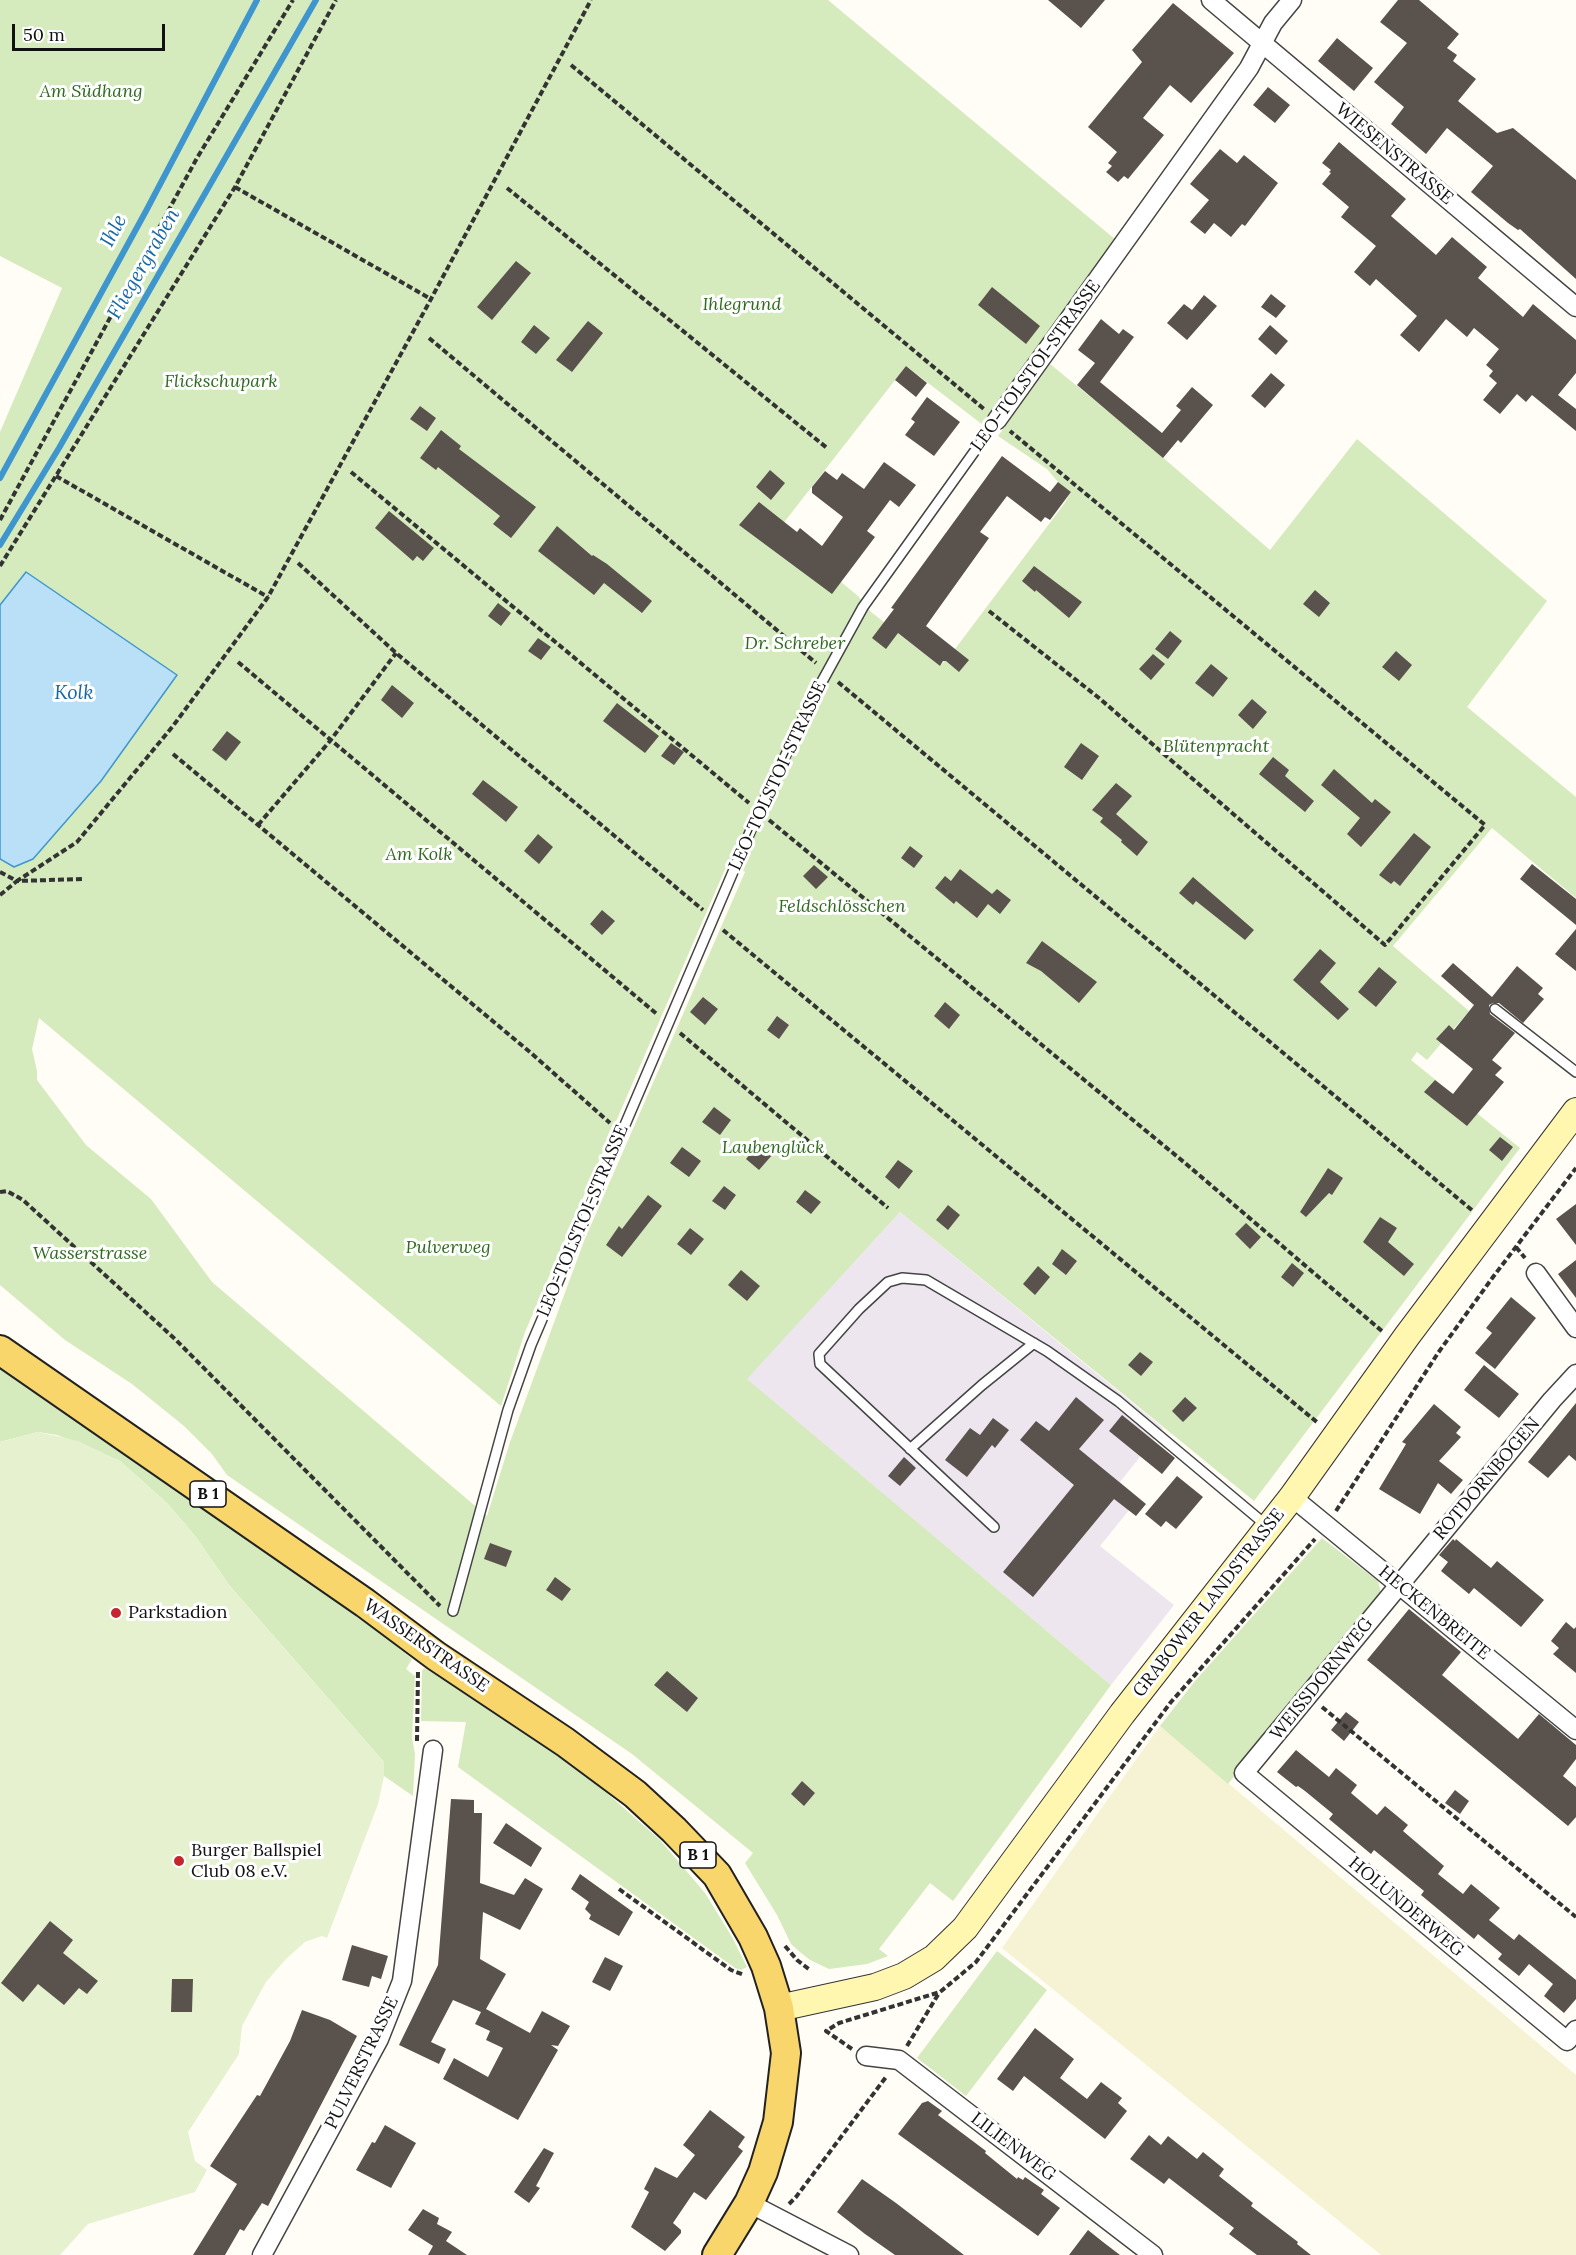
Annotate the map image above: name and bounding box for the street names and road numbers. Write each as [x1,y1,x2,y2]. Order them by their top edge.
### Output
street label: WIESENSTRASSE [1331,98,1457,210]
street label: LEO-TOLSTOI-STRASSE [967,276,1105,456]
street label: LEO-TOLSTOI-STRASSE [725,678,831,874]
street label: LEO-TOLSTOI-STRASSE [533,1122,633,1320]
street label: ROTDORNBOGEN [1429,1413,1545,1545]
road number: B 1 [190,1481,226,1507]
street label: GRABOWER LANDSTRASSE [1129,1504,1289,1702]
street label: HECKENBREITE [1374,1561,1494,1665]
street label: WASSERSTRASSE [359,1595,493,1697]
street label: WEISSDORNWEG [1266,1614,1378,1744]
road number: B 1 [680,1842,716,1868]
street label: HOLUNDERWEG [1344,1853,1468,1961]
street label: PULVERSTRASSE [321,1993,403,2133]
street label: LILIENWEG [966,2108,1060,2186]

